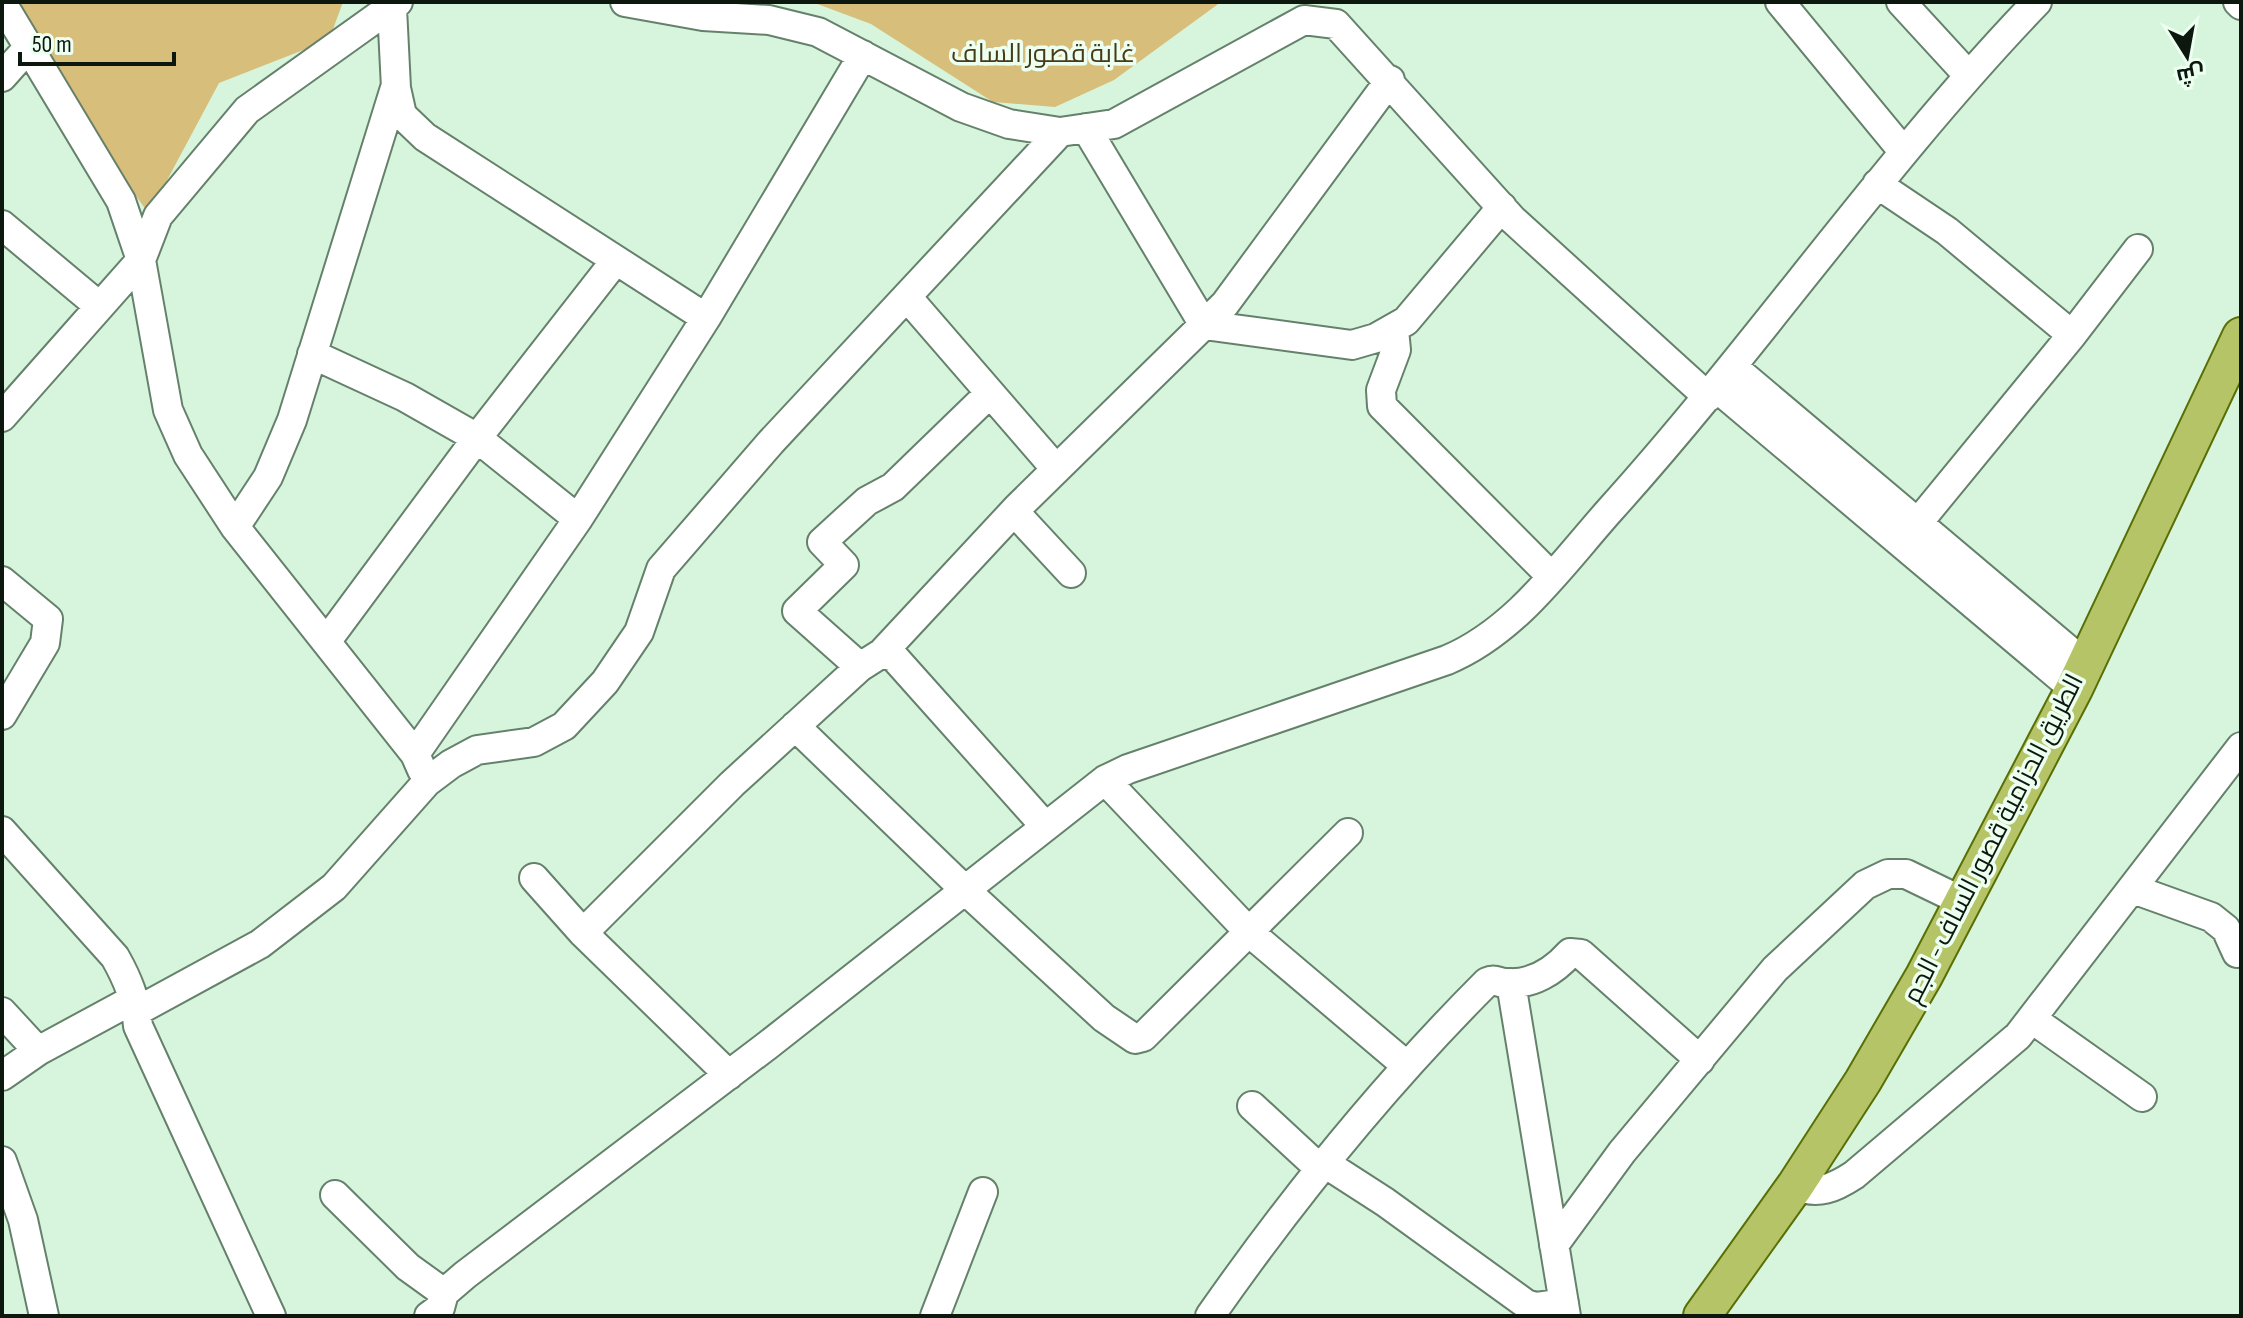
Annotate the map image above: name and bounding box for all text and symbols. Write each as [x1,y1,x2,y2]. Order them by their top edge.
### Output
scale bar [20,16,174,66]
north arrow [2147,16,2227,96]
text: 50 m [32,30,72,59]
park label: غابة قصور الساف [951,39,1135,70]
text: ش [2174,58,2207,90]
street label: الطريق الحزامية قصور الساف - الجم [1897,669,2092,1009]

